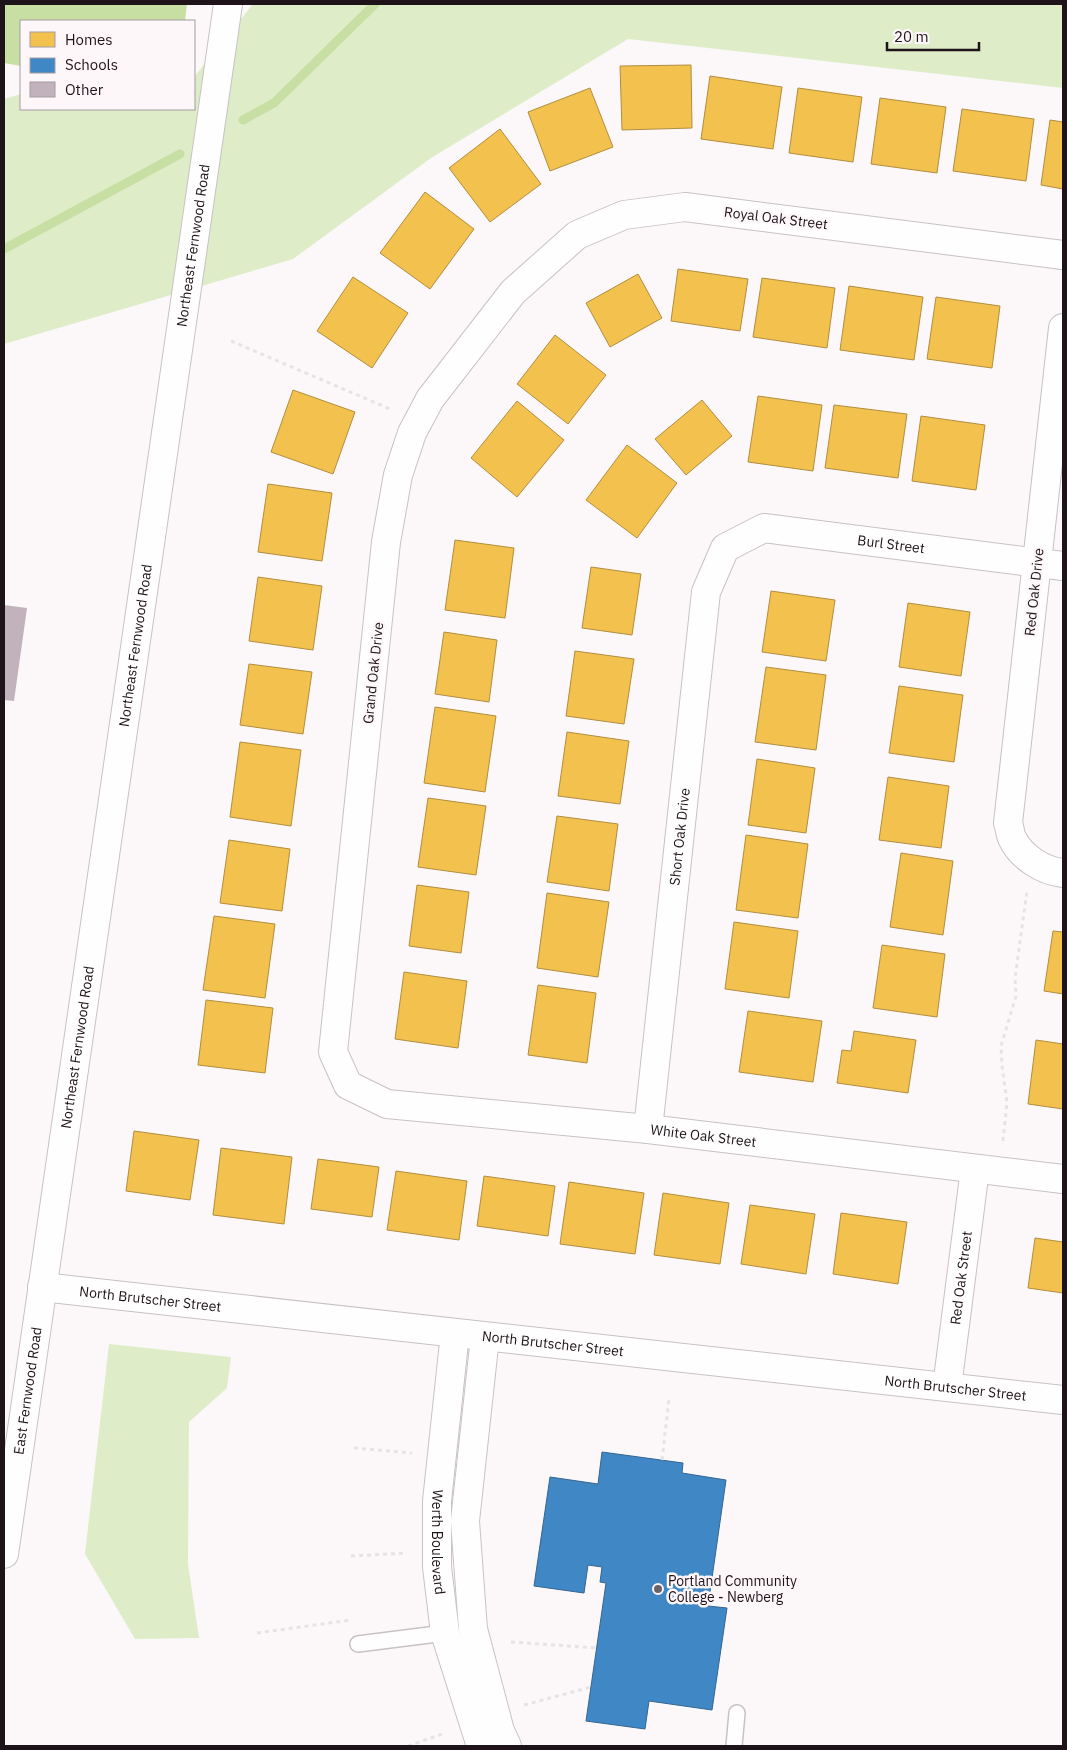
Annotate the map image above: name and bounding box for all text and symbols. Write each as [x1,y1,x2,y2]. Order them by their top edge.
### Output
legend [20,20,195,110]
scale bar [887,20,980,52]
text: 20 m [894,27,929,46]
text: Homes [65,30,113,49]
text: Schools [65,55,118,74]
text: Other [65,80,104,99]
street label: Northeast Fernwood Road [172,163,214,328]
street label: Royal Oak Street [723,203,829,233]
street label: Burl Street [856,531,926,557]
street label: Red Oak Drive [1020,547,1048,637]
street label: Northeast Fernwood Road [115,563,156,728]
street label: Grand Oak Drive [359,621,387,725]
street label: Short Oak Drive [665,787,694,886]
street label: Northeast Fernwood Road [57,965,98,1130]
street label: White Oak Street [650,1120,757,1151]
street label: Red Oak Street [946,1230,976,1326]
street label: North Brutscher Street [78,1282,222,1316]
street label: East Fernwood Road [9,1326,46,1456]
street label: North Brutscher Street [481,1327,625,1360]
street label: North Brutscher Street [884,1371,1027,1405]
street label: Werth Boulevard [428,1489,449,1595]
place label: Portland Community College - Newberg [668,1572,797,1606]
marker: Portland Community College - Newberg [652,1583,664,1595]

